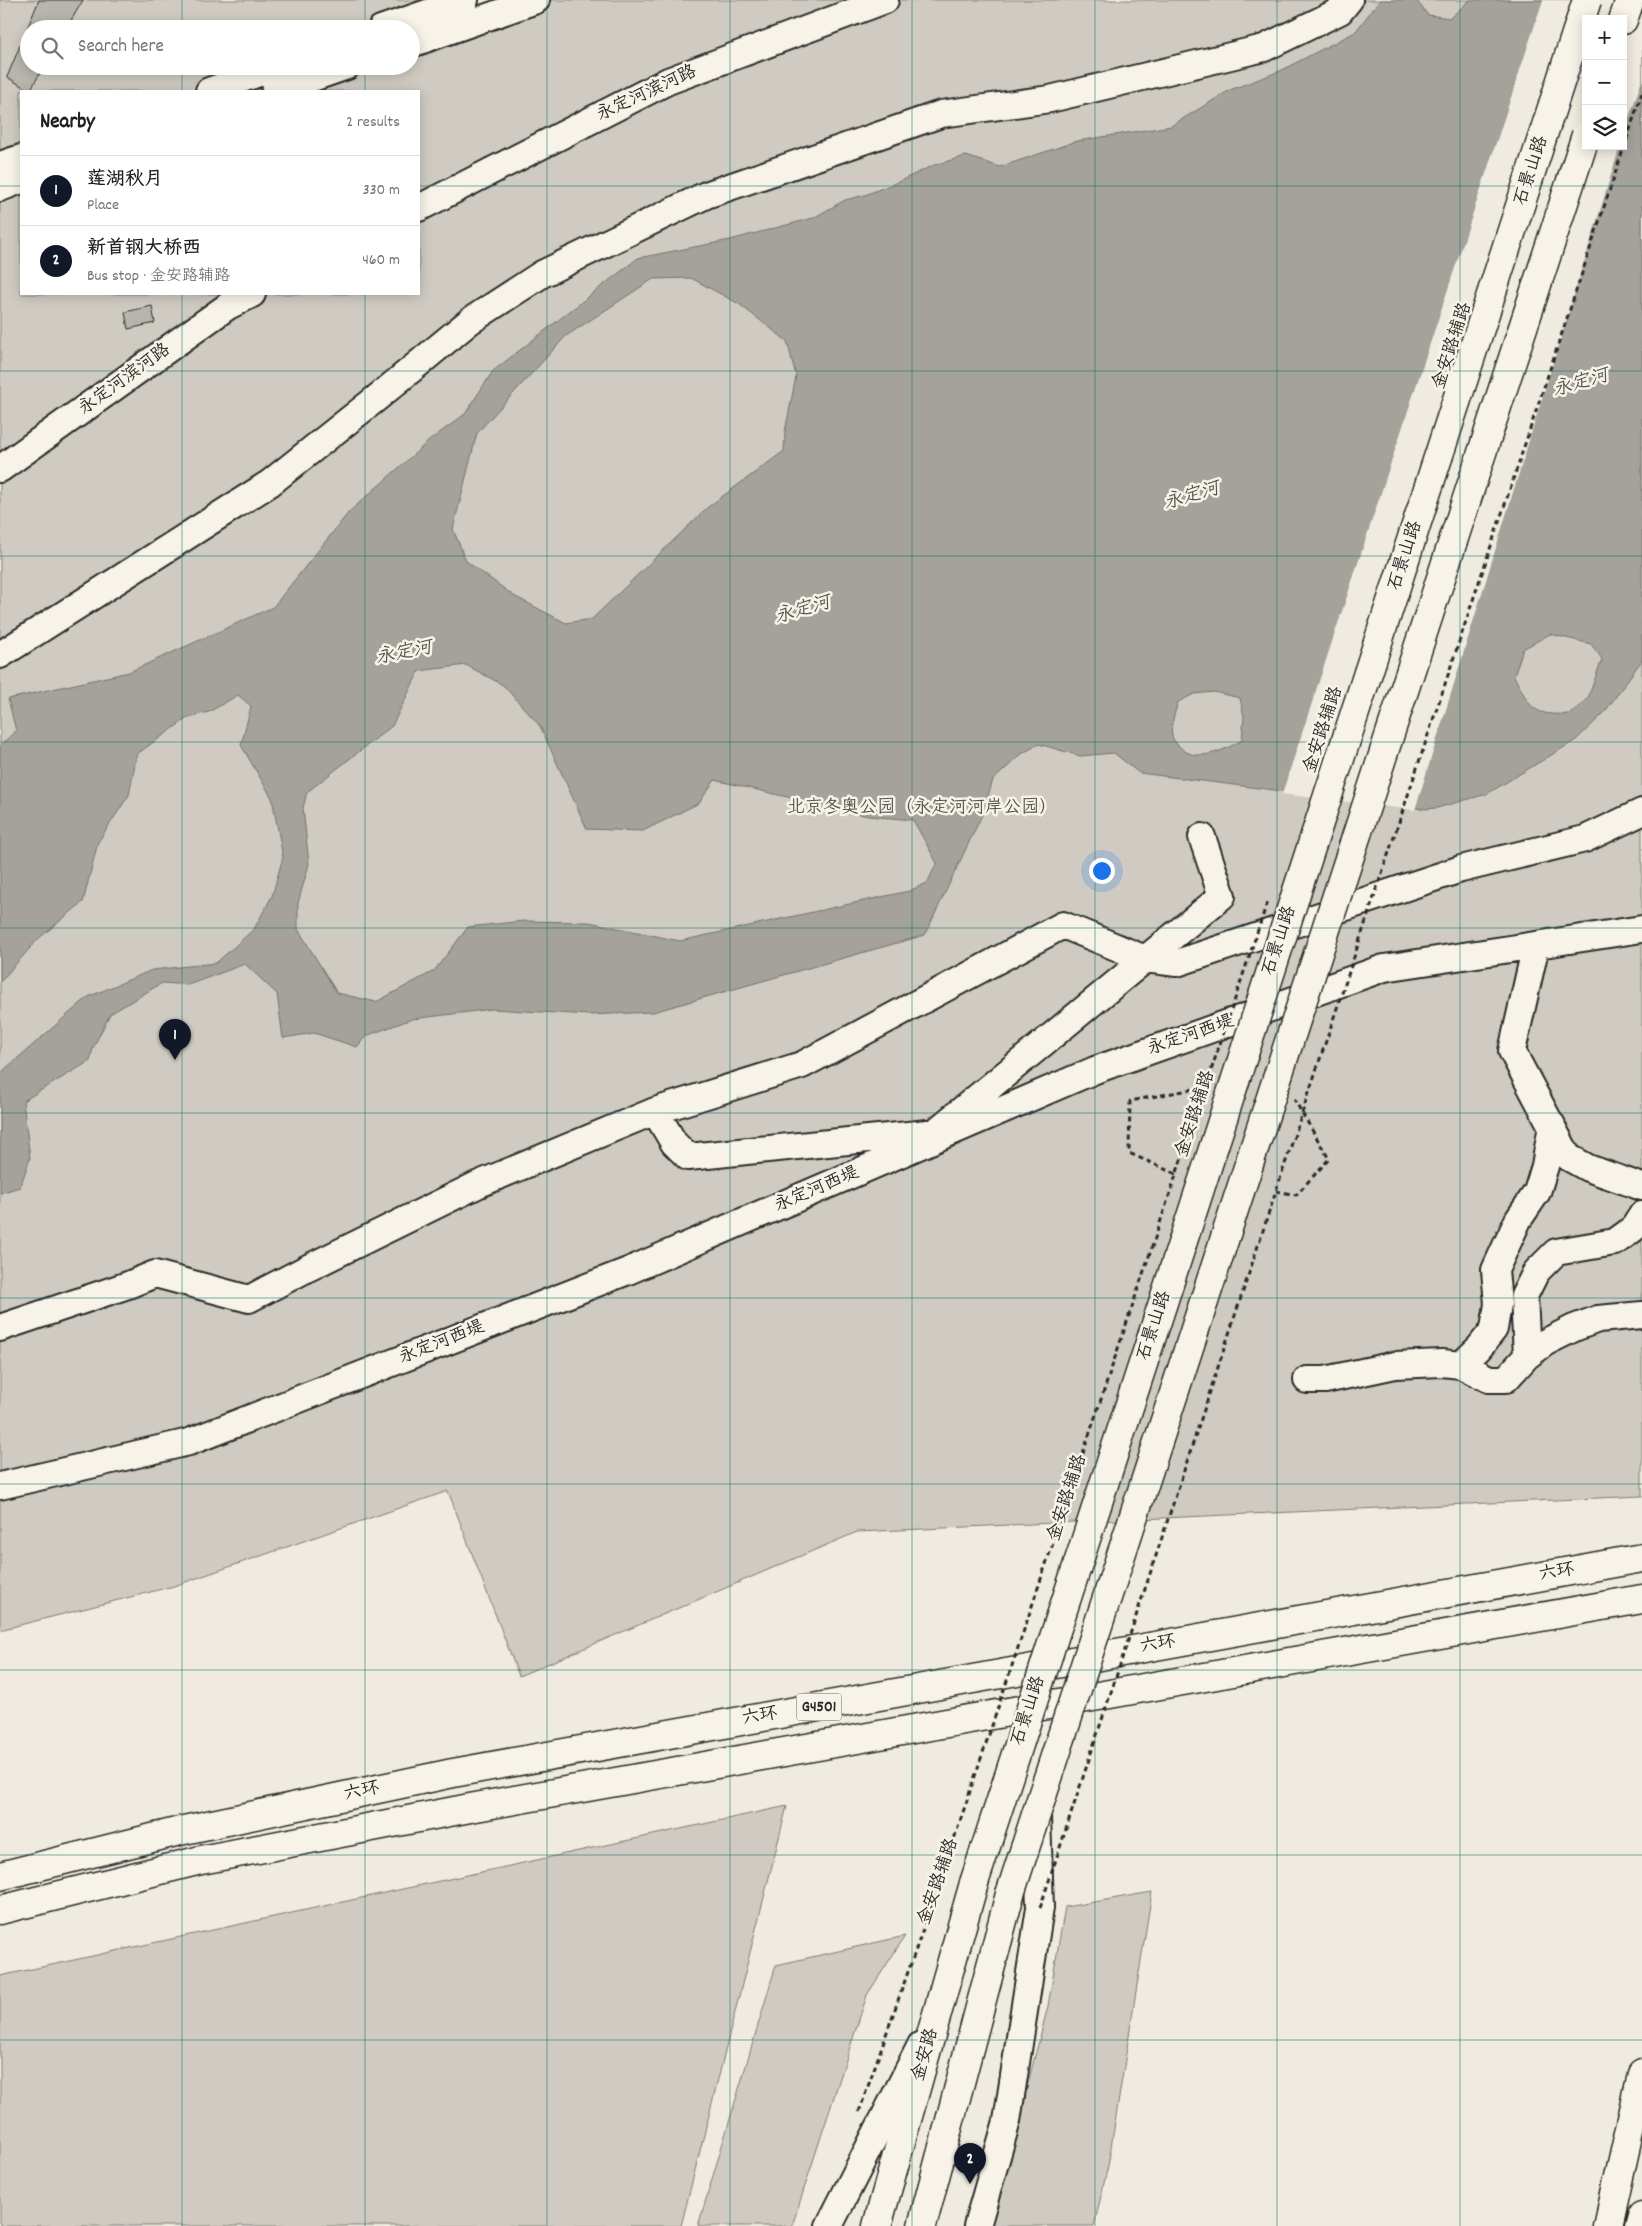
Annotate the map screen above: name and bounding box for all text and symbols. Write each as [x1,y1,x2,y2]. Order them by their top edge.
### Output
map controls [1582,15,1627,150]
button: + [1582,15,1627,60]
search box [20,20,420,75]
icon: search [38,34,66,62]
text: Search here [78,34,164,61]
street label: 永定河滨河路 [593,60,701,128]
button: − [1582,60,1627,105]
button: layers [1582,105,1627,150]
text: Nearby [40,108,95,138]
text: 2 results [346,111,400,134]
street label: 石景山路 [1509,133,1555,209]
text: 莲湖秋月 [87,167,163,194]
text: 1 [54,179,58,202]
text: 330 m [362,179,400,202]
text: Place [87,194,119,217]
text: 新首钢大桥西 [87,236,201,263]
text: 2 [53,249,60,272]
text: 460 m [362,249,400,272]
text: Bus stop · 金安路辅路 [87,265,230,288]
street label: 金安路辅路 [1427,299,1479,393]
street label: 永定河滨河路 [74,338,176,422]
water label: 永定河 [1550,362,1615,405]
water label: 永定河 [1161,475,1226,518]
street label: 石景山路 [1383,518,1429,594]
water label: 永定河 [772,589,837,632]
water label: 永定河 [373,635,437,673]
street label: 金安路辅路 [1298,683,1350,777]
park label: 北京冬奥公园（永定河河岸公园） [787,796,1057,821]
your location [1089,858,1115,884]
street label: 石景山路 [1257,903,1303,979]
street label: 永定河西堤 [1144,1010,1238,1062]
pin: 1 [159,1019,191,1060]
street label: 金安路辅路 [1170,1067,1222,1161]
street label: 永定河西堤 [771,1161,863,1219]
street label: 石景山路 [1132,1288,1178,1364]
street label: 永定河西堤 [396,1315,488,1371]
street label: 金安路辅路 [1042,1451,1094,1545]
street label: 六环 [1537,1558,1577,1588]
street label: 六环 [1138,1630,1178,1660]
street label: 石景山路 [1006,1673,1052,1749]
road number: G4501 [796,1694,842,1720]
street label: 六环 [740,1702,780,1732]
street label: 六环 [342,1776,382,1808]
street label: 金安路辅路 [913,1835,965,1929]
street label: 金安路 [907,2026,945,2084]
pin: 2 [954,2143,986,2184]

